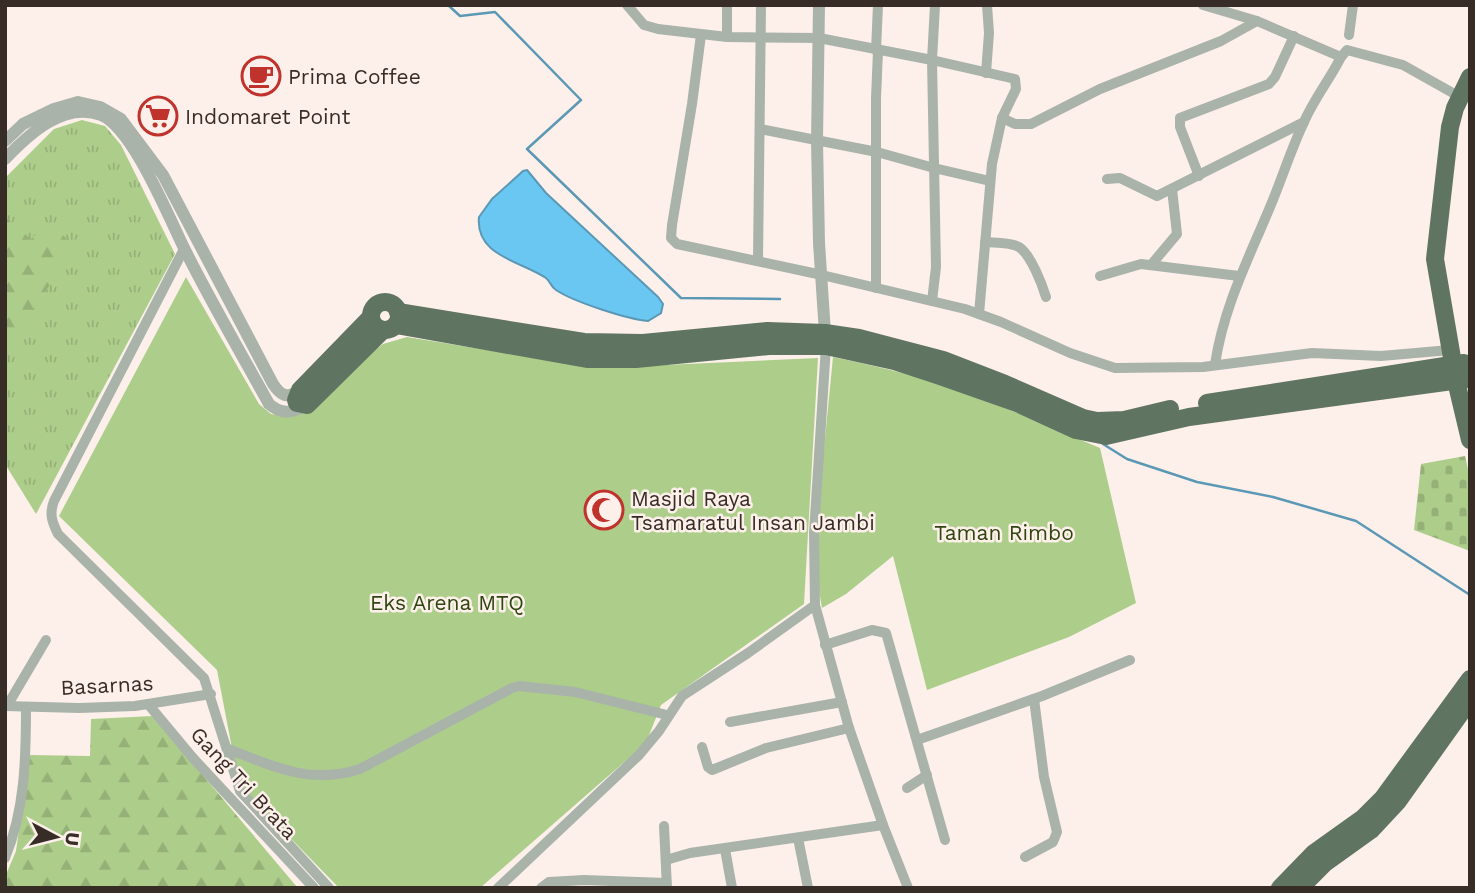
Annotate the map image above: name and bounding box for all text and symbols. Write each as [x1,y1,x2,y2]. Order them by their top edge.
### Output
cafe icon: Prima Coffee [240,55,282,97]
place label: Prima Coffee [288,64,421,89]
supermarket icon: Indomaret Point [137,95,179,137]
place label: Indomaret Point [185,104,350,129]
place label: Masjid Raya Tsamaratul Insan Jambi [631,486,875,535]
mosque icon: Masjid Raya Tsamaratul Insan Jambi [583,489,625,531]
park label: Taman Rimbo [934,520,1074,545]
park label: Eks Arena MTQ [370,590,524,615]
street label: Basarnas [60,670,154,700]
street label: Gang Tri Brata [186,722,303,844]
north arrow [21,802,91,872]
text: U [60,831,85,847]

